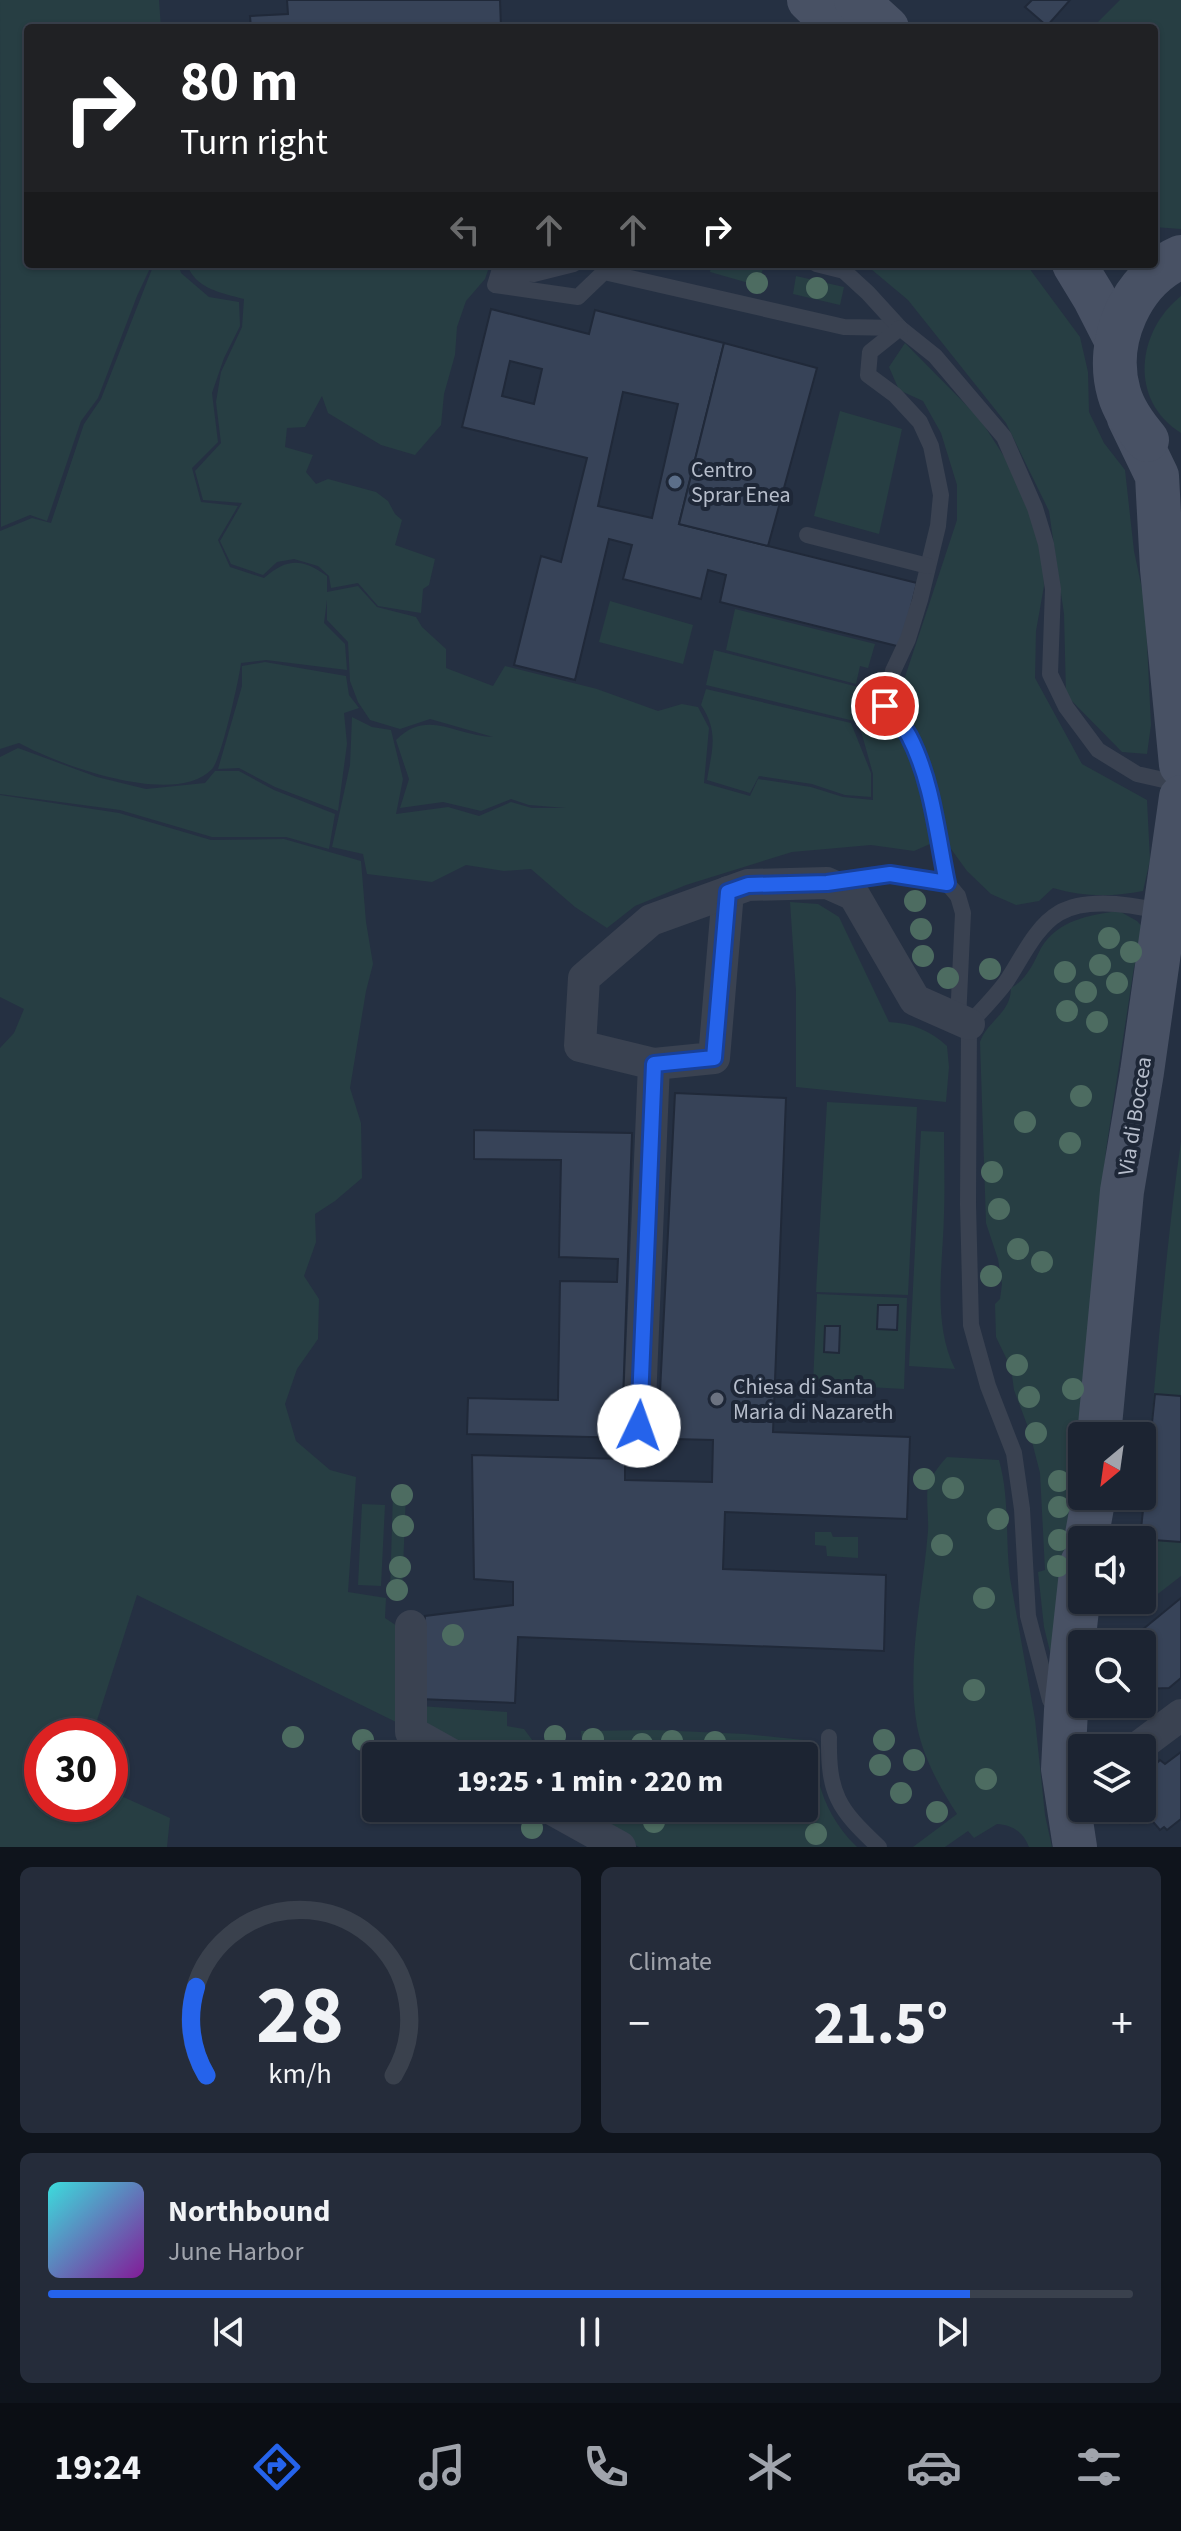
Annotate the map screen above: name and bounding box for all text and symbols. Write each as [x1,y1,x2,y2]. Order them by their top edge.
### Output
text: 80 m [180,43,298,122]
icon: right [48,56,152,160]
text: Turn right [180,117,328,168]
icon: left [443,208,487,252]
icon: ahead [527,208,571,252]
icon: ahead [611,208,655,252]
icon: right [695,208,739,252]
place label: Centro Sprar Enea [691,454,791,511]
marker: Centro Sprar Enea [666,473,684,491]
pin [851,672,919,740]
icon: arrive [863,684,907,728]
street label: Via di Boccea [1110,1054,1160,1178]
place label: Chiesa di Santa Maria di Nazareth [733,1371,893,1428]
position arrow [597,1384,681,1468]
marker: Chiesa di Santa Maria di Nazareth [708,1390,726,1408]
north arrow [1068,1422,1156,1510]
map controls [1068,1422,1156,1822]
button: sound [1068,1526,1156,1614]
button: search [1068,1630,1156,1718]
speed limit sign: 30 [24,1718,128,1822]
button: layers [1068,1734,1156,1822]
text: 19:25 · 1 min · 220 m [457,1760,723,1803]
text: Climate [629,1943,712,1980]
text: 28 [256,1957,344,2075]
text: 21.5° [813,1982,948,2067]
text: − [629,1993,650,2056]
text: + [1111,1993,1133,2056]
text: km/h [269,2054,332,2094]
text: Northbound [168,2190,330,2233]
text: June Harbor [168,2233,304,2270]
icon: previous [207,2310,251,2354]
icon: pause [568,2310,612,2354]
icon: next [930,2310,974,2354]
icon: directions [249,2439,305,2495]
icon: music [414,2439,470,2495]
icon: phone [578,2439,634,2495]
icon: climate [742,2439,798,2495]
icon: car [906,2439,962,2495]
icon: filters [1071,2439,1127,2495]
text: 19:24 [54,2442,141,2493]

